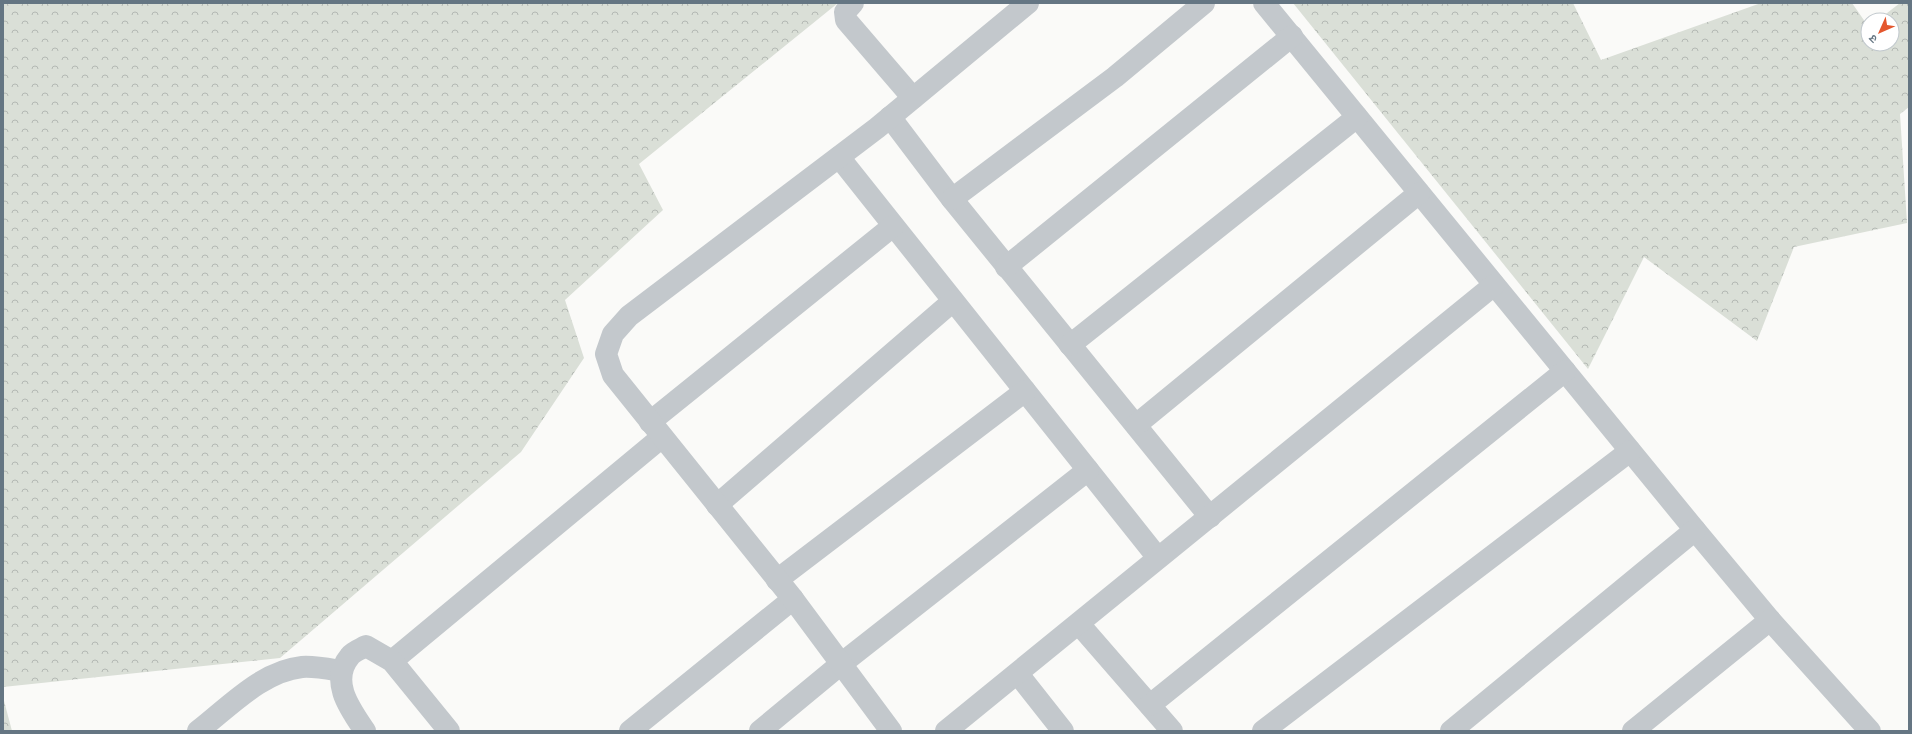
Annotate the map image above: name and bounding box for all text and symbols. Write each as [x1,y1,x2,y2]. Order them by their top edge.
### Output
north arrow [1860,12,1900,52]
text: उ [1867,32,1879,45]

